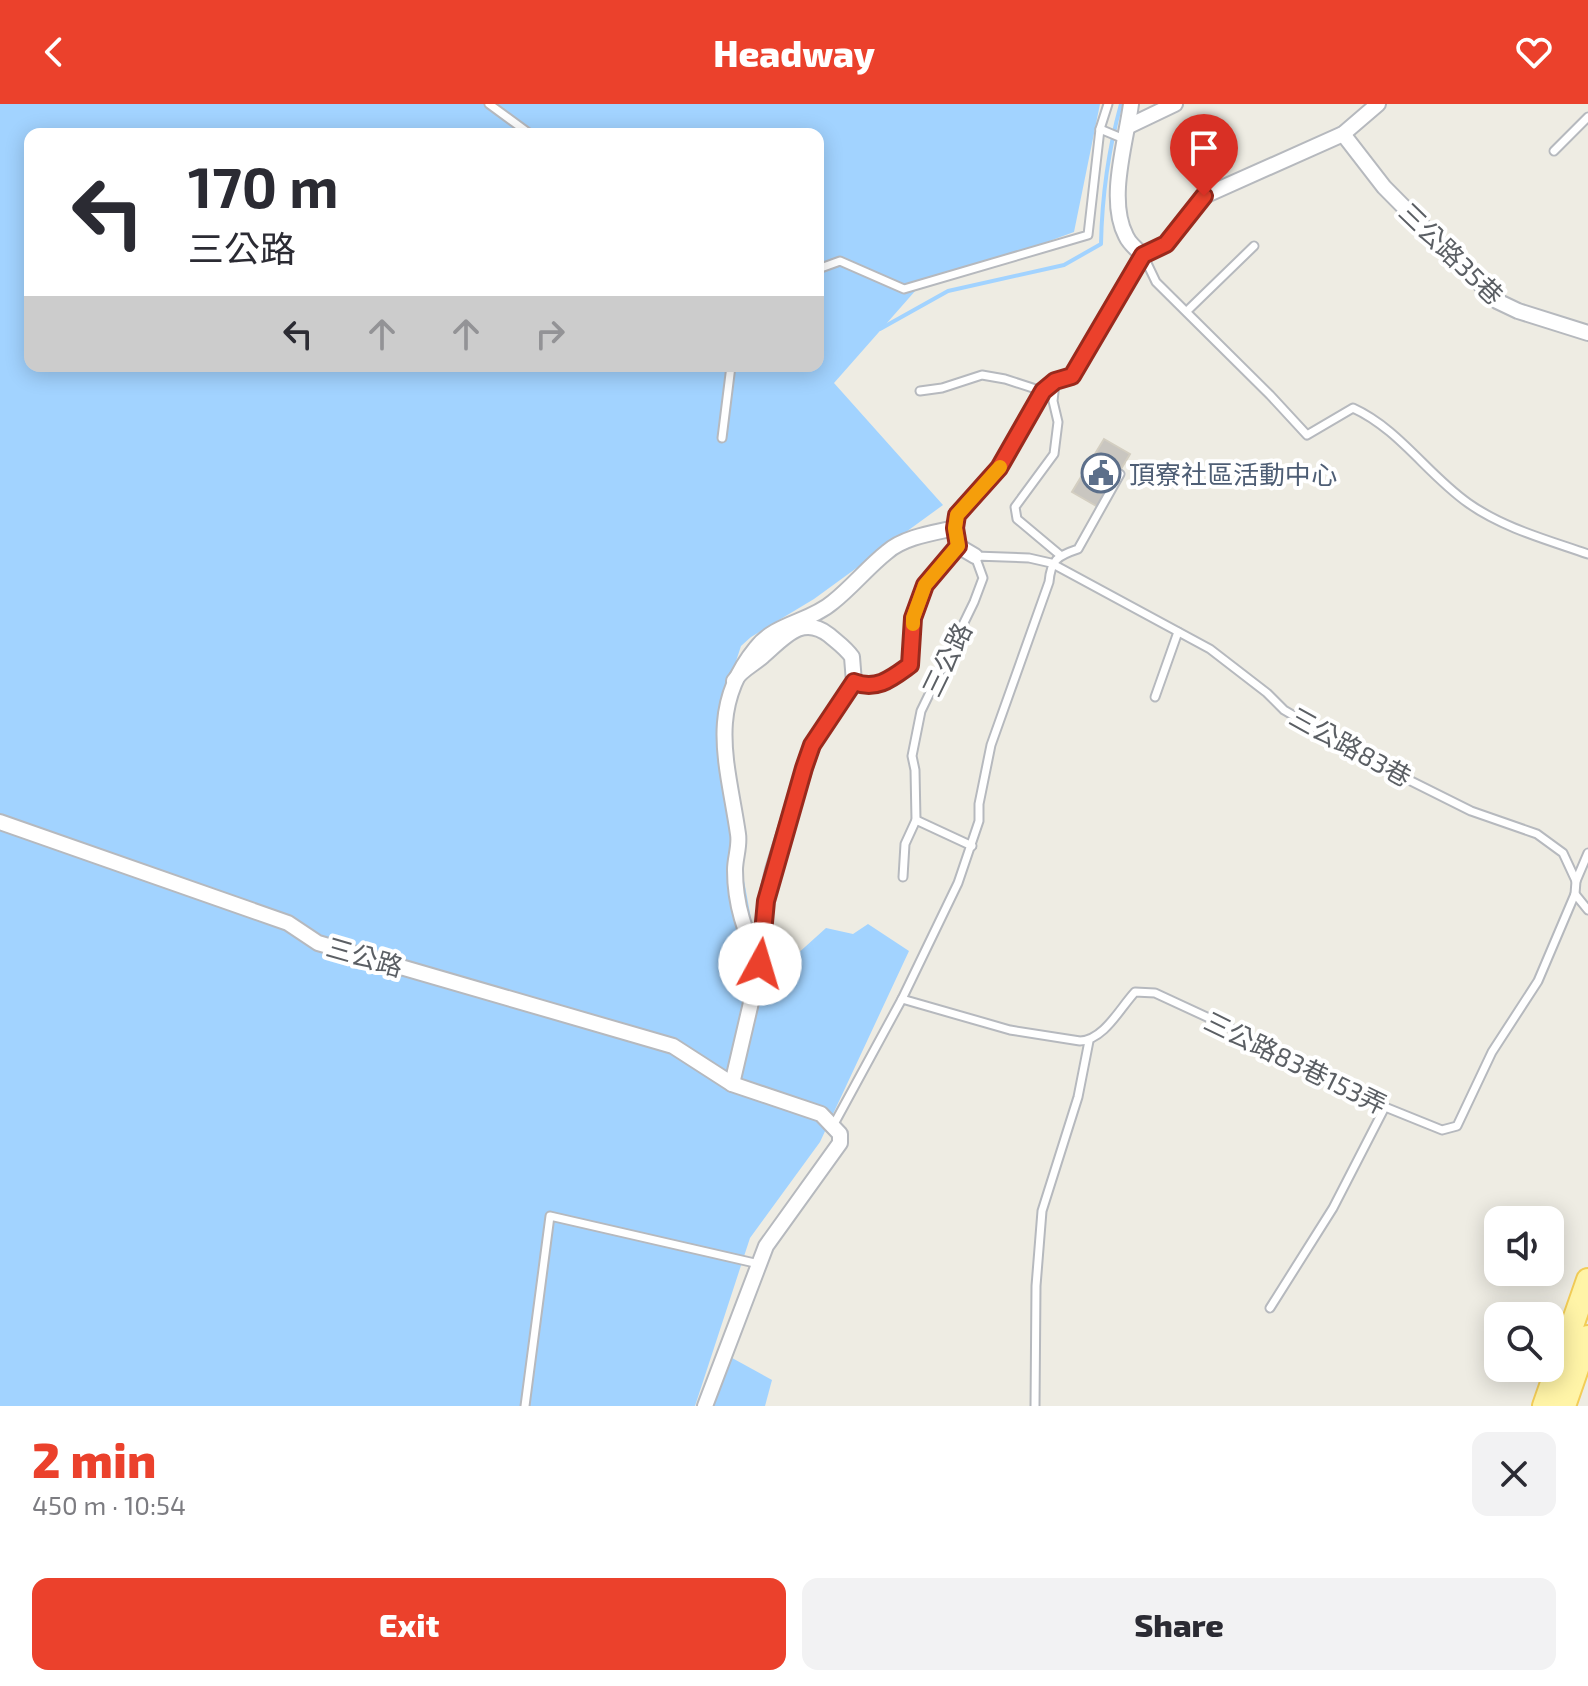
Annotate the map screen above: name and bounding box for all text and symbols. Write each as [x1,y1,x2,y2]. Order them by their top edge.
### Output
icon: back [32,30,76,74]
icon: heart [1512,30,1556,74]
text: Headway [713,31,875,74]
pin [1170,114,1238,196]
icon: arrive [1182,126,1226,170]
text: 170 m [188,152,339,219]
icon: left [56,160,160,264]
street label: 三公路35巷 [1394,196,1510,310]
text: 三公路 [188,226,296,269]
icon: left [276,312,320,356]
icon: ahead [360,312,404,356]
icon: ahead [444,312,488,356]
icon: right [528,312,572,356]
public building icon: 頂寮社區活動中心 [1080,452,1122,494]
place label: 頂寮社區活動中心 [1129,458,1337,489]
street label: 三公路 [915,617,977,701]
street label: 三公路83巷 [1285,700,1417,792]
position arrow [718,922,802,1006]
street label: 三公路 [323,930,407,982]
street label: 三公路83巷153弄 [1200,1004,1392,1120]
map controls [1484,1206,1564,1382]
button: sound [1484,1206,1564,1286]
button: search [1484,1302,1564,1382]
text: 2 min [32,1430,156,1488]
button: close [1472,1432,1556,1516]
text: 450 m · 10:54 [32,1489,186,1520]
button: Exit [32,1578,786,1670]
button: Share [802,1578,1556,1670]

